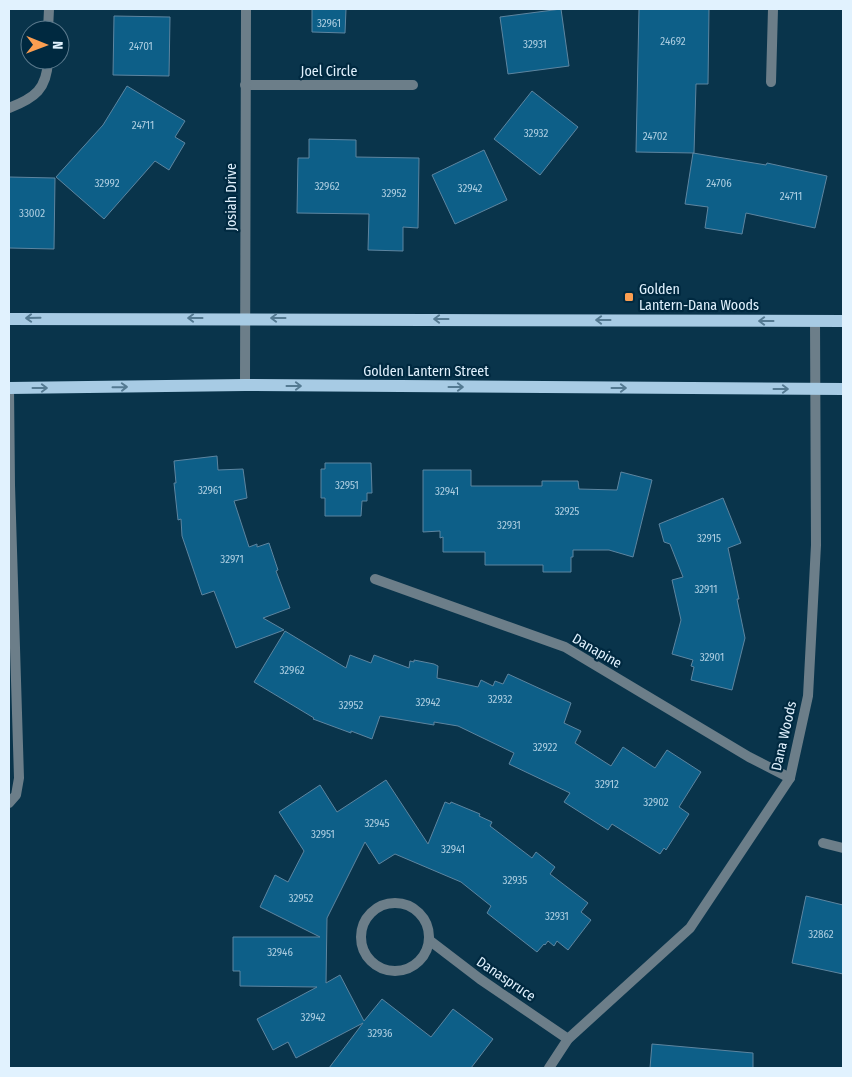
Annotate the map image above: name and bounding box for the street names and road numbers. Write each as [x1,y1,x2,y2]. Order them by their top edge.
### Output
street label: Joel Circle [301,63,357,80]
street label: Josiah Drive [223,163,240,231]
street label: Golden Lantern Street [363,363,489,380]
street label: Danapine [569,630,625,672]
street label: Dana Woods [768,700,800,772]
street label: Danaspruce [473,953,539,1005]

